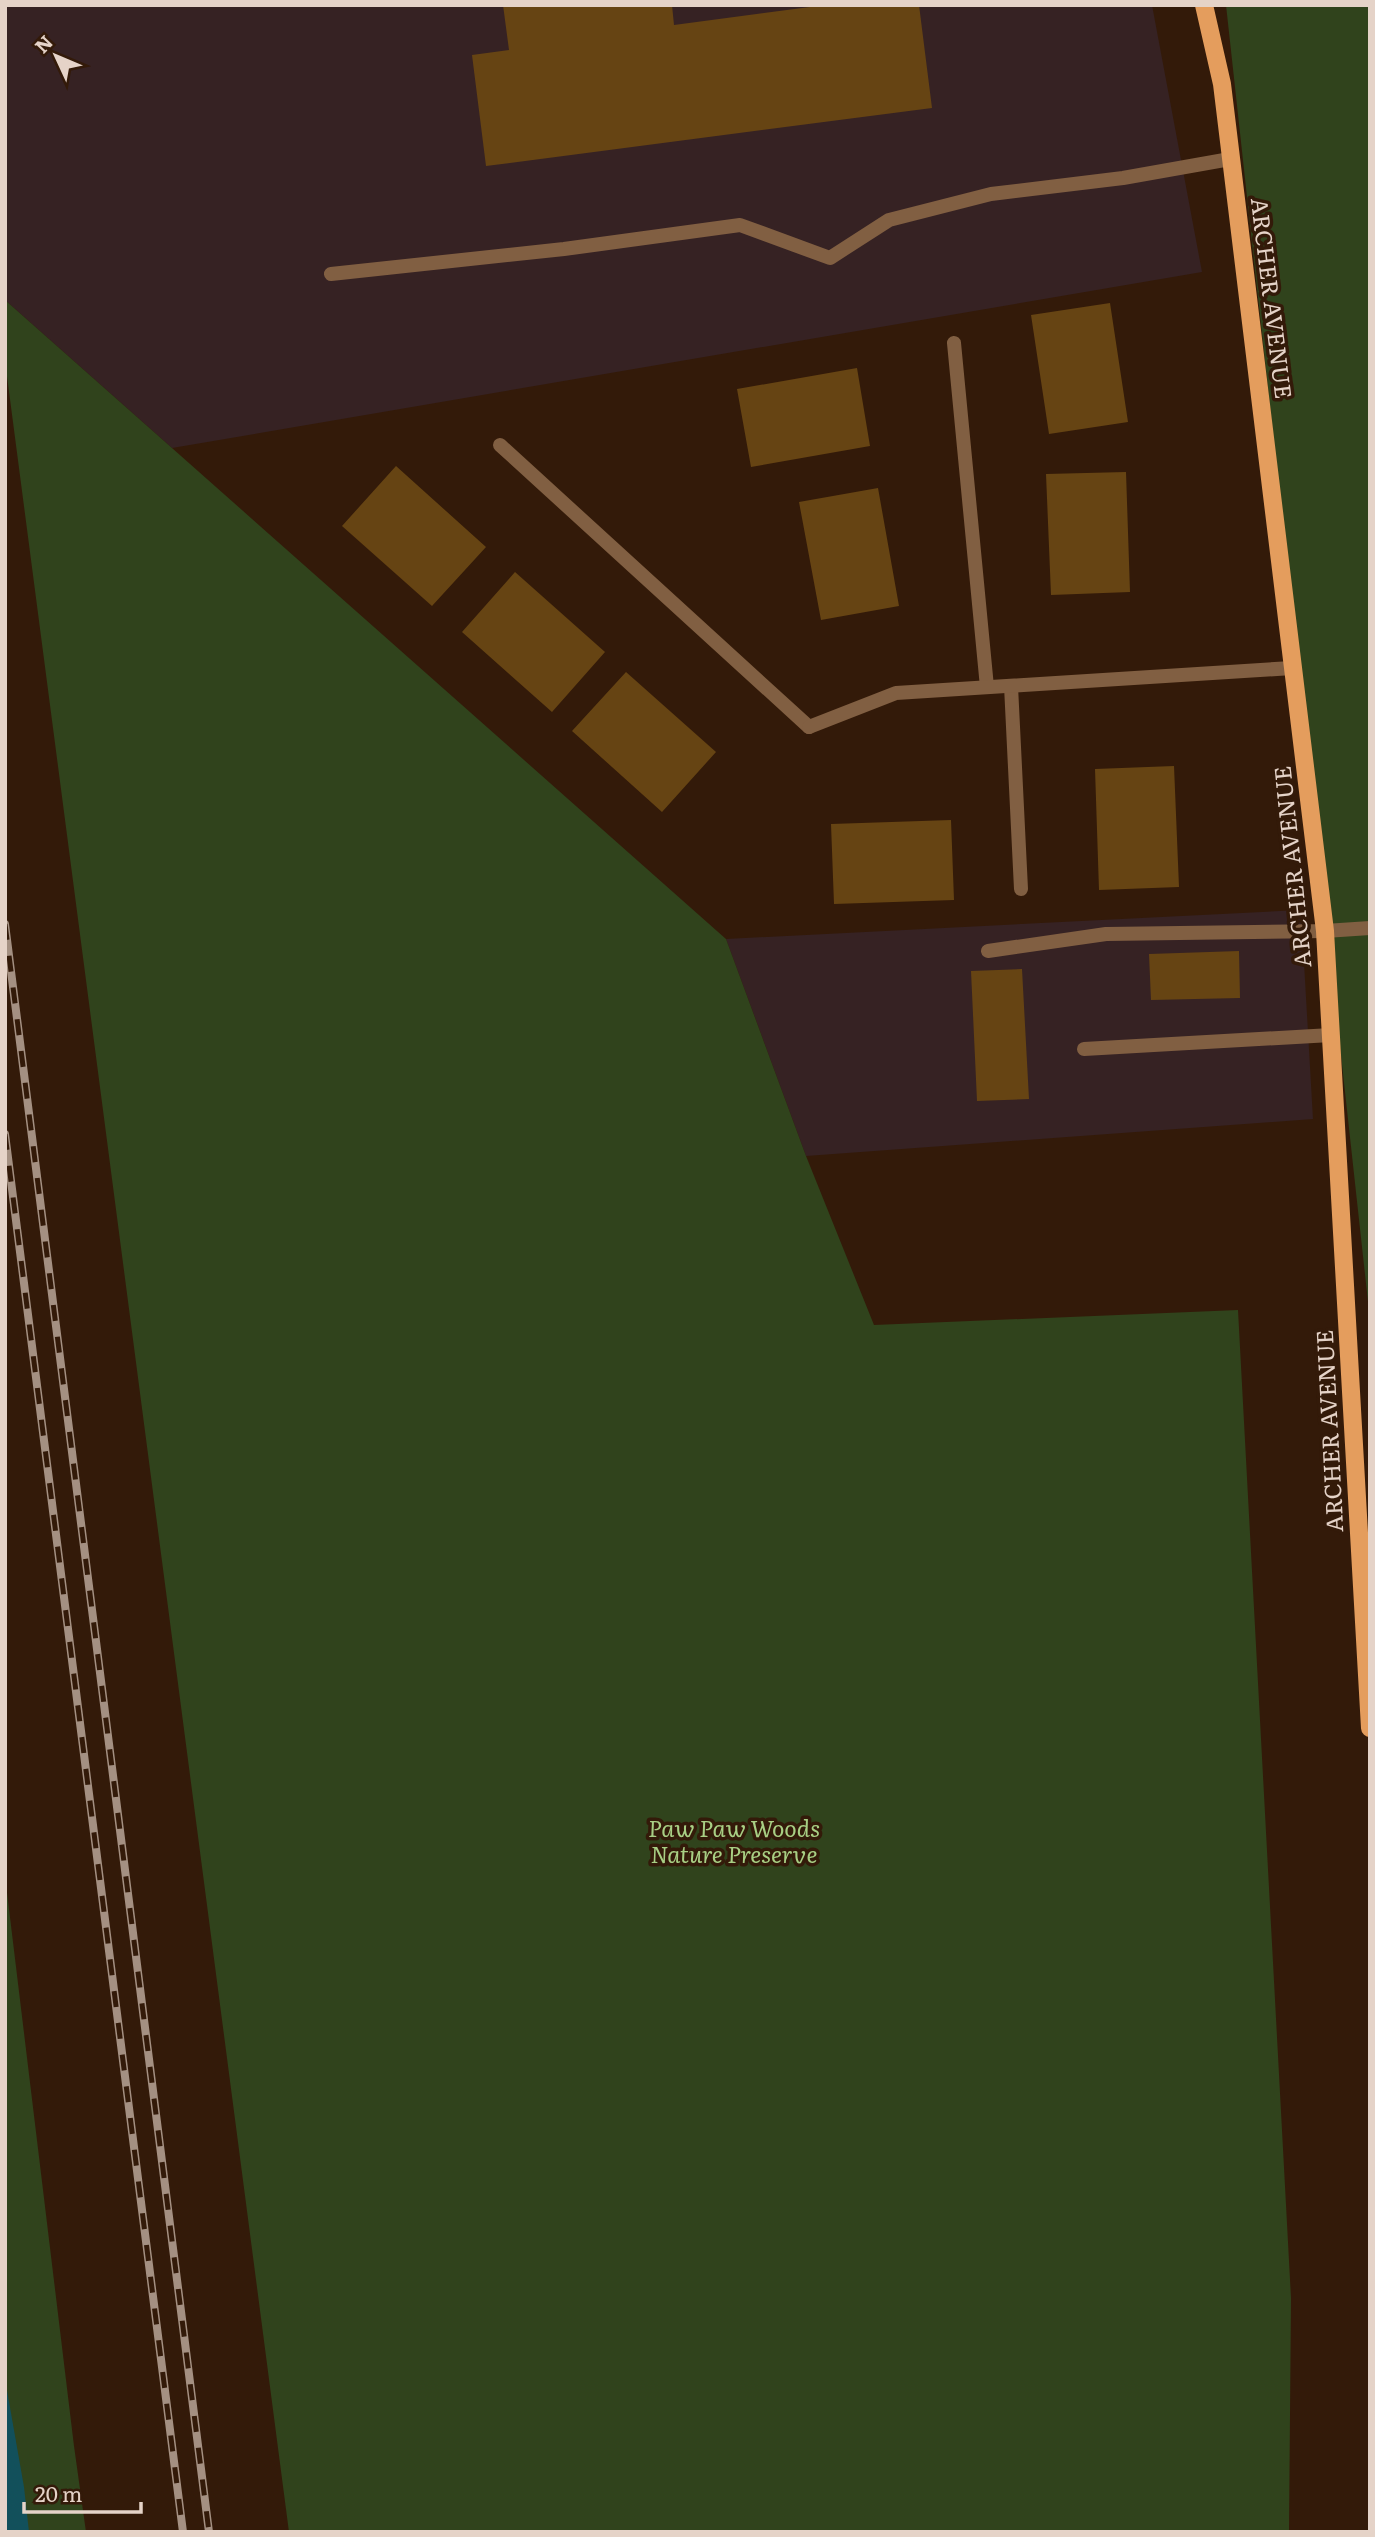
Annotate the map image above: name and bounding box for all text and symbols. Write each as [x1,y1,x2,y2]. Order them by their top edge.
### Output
north arrow [21,21,91,91]
text: N [27,28,59,59]
street label: ARCHER AVENUE [1244,195,1302,401]
street label: ARCHER AVENUE [1264,764,1318,970]
street label: ARCHER AVENUE [1306,1329,1350,1533]
park label: Paw Paw Woods Nature Preserve [648,1810,820,1870]
scale bar [24,2470,142,2514]
text: 20 m [35,2477,82,2508]

